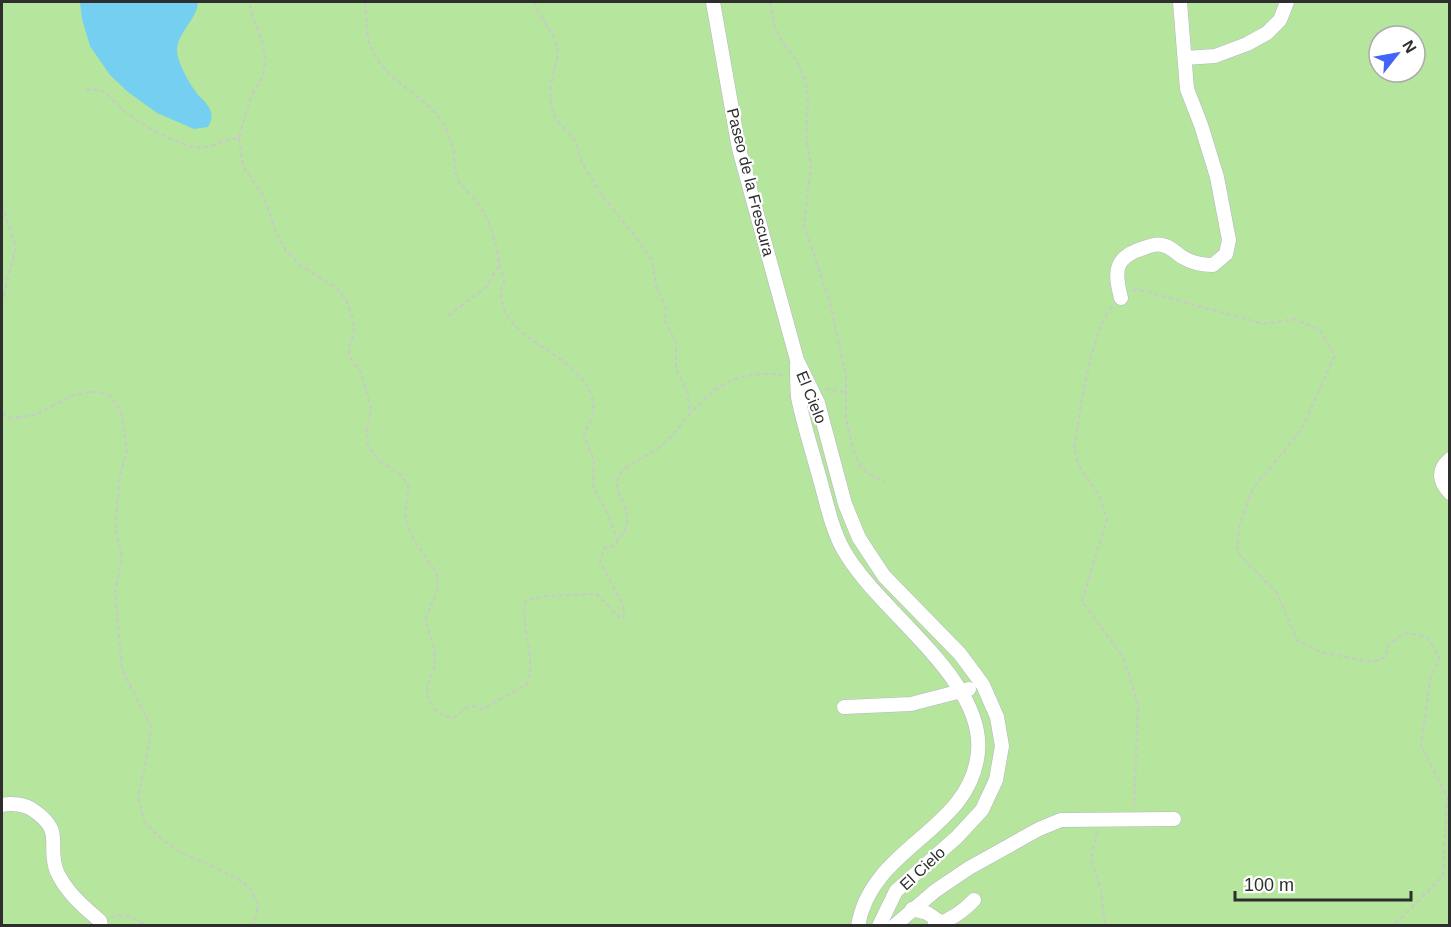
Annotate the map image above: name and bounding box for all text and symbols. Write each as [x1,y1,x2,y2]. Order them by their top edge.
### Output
north arrow [1367,24,1427,84]
text: N [1399,37,1420,56]
street label: Paseo de la Frescura [724,106,777,258]
street label: El Cielo [793,368,830,426]
street label: El Cielo [896,843,948,893]
scale bar [1235,864,1410,902]
text: 100 m [1244,875,1294,895]

